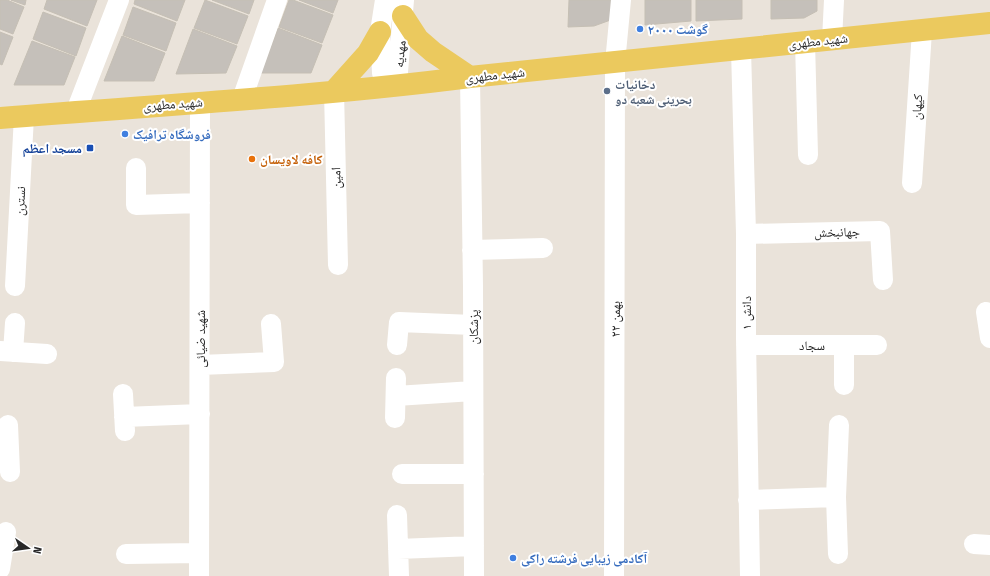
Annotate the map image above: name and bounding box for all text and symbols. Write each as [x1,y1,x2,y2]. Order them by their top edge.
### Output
place label: گوشت ۲۰۰۰ [648,22,708,37]
marker: گوشت ۲۰۰۰ [635,24,645,34]
street label: شهید مطهری [788,30,849,53]
street label: مهدیه [391,40,409,68]
street label: شهید مطهری [465,64,526,87]
place label: دخانیات بحرینی شعبه دو [615,77,692,108]
marker: دخانیات بحرینی شعبه دو [602,86,612,96]
street label: کیهان [909,93,926,121]
street label: شهید مطهری [143,94,203,115]
place label: فروشگاه ترافیک [133,127,211,142]
marker: فروشگاه ترافیک [120,129,130,139]
place label: مسجد اعظم [22,141,82,158]
marker: مسجد اعظم [85,143,95,153]
place label: کافه لاویسان [260,152,323,167]
marker: کافه لاویسان [247,154,257,164]
street label: امین [328,167,345,189]
street label: نسترن [12,186,29,216]
street label: جهانبخش [814,224,860,241]
street label: دانش ۱ [739,296,755,330]
street label: ۲۲ بهمن [608,301,624,337]
street label: پزشکان [466,309,482,345]
street label: شهید ضیائی [193,310,209,368]
street label: سجاد [799,338,825,353]
north arrow [8,528,48,568]
text: N [30,545,44,555]
place label: آکادمی زیبایی فرشته راکی [521,551,648,567]
marker: آکادمی زیبایی فرشته راکی [508,553,518,563]

